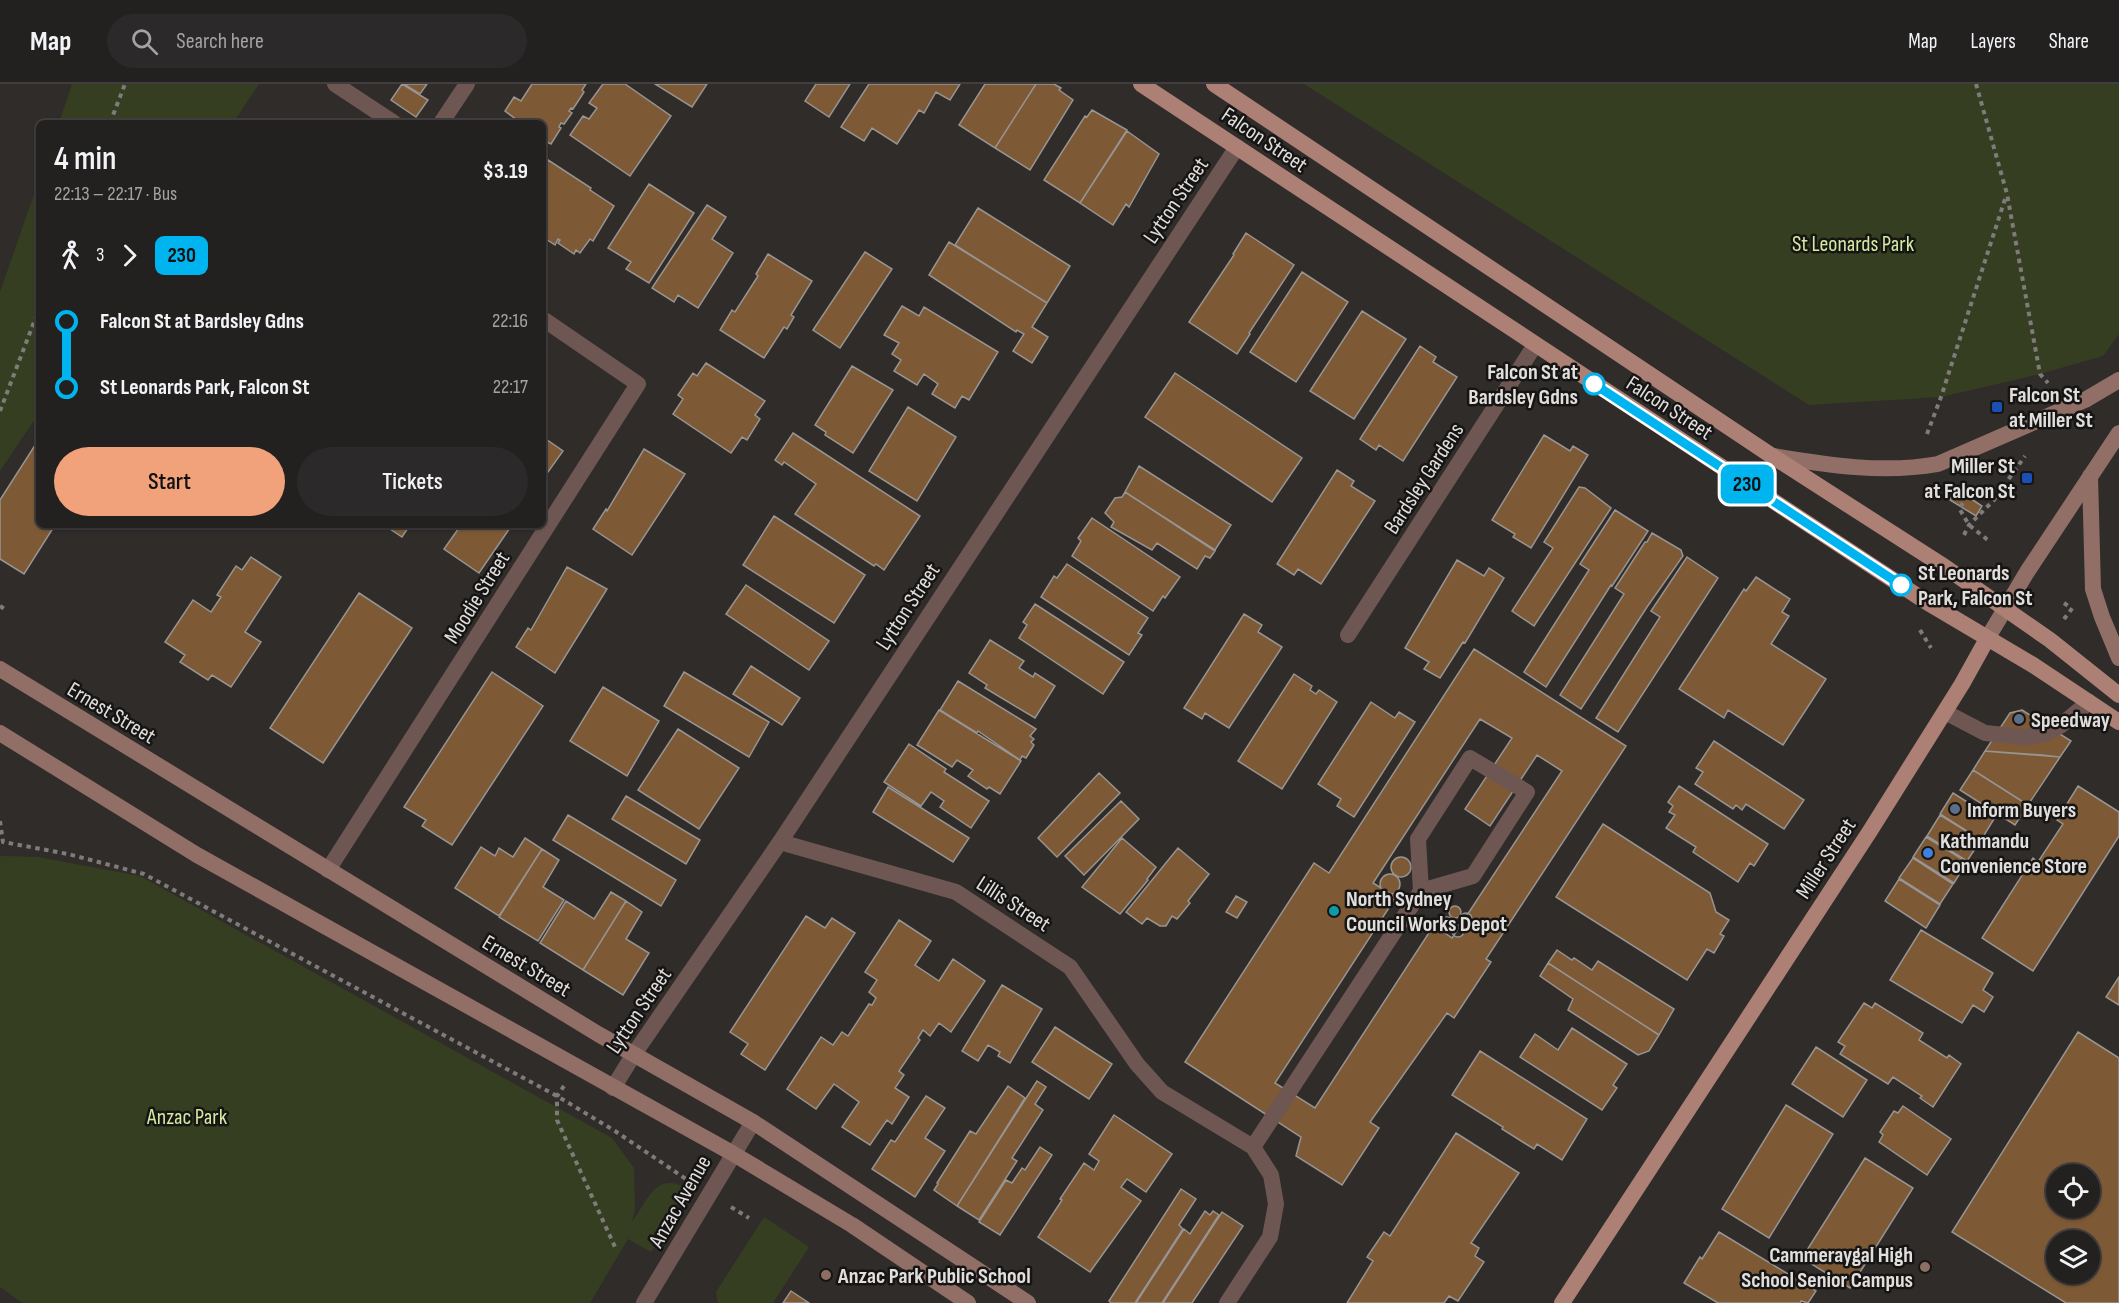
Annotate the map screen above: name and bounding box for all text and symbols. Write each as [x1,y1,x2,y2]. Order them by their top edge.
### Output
search box [107,14,527,68]
text: Map [30,25,71,58]
icon: search [128,25,161,58]
text: Search here [176,28,264,55]
text: Map [1908,29,1937,54]
text: Layers [1970,29,2016,54]
text: Share [2049,29,2089,54]
street label: Falcon Street [1216,102,1312,179]
text: 4 min [54,139,116,179]
street label: Lytton Street [1138,152,1215,249]
text: $3.19 [483,158,528,185]
text: 22:13 – 22:17 · Bus [54,182,177,206]
park label: St Leonards Park [1792,231,1915,258]
icon: walk [54,239,87,272]
icon: forward [113,239,146,272]
text: 3 [96,243,104,267]
text: 230 [167,243,196,268]
text: Falcon St at Bardsley Gdns [100,308,304,335]
text: 22:16 [492,309,528,333]
place label: Falcon St at Bardsley Gdns [1468,359,1578,411]
street label: Falcon Street [1621,370,1718,446]
marker: Falcon St at Bardsley Gdns [1583,373,1605,395]
text: St Leonards Park, Falcon St [100,374,309,401]
text: 22:17 [493,375,528,399]
place label: Falcon St at Miller St [2009,382,2093,434]
marker: Falcon St at Miller St [1990,400,2004,414]
street label: Bardsley Gardens [1378,418,1470,539]
button: Start [54,447,285,516]
button: Tickets [297,447,528,516]
place label: Miller St at Falcon St [1924,453,2015,505]
line badge: 230 [1712,464,1782,504]
marker: Miller St at Falcon St [2020,471,2034,485]
text: 230 [1733,472,1761,497]
street label: Moodie Street [438,547,516,649]
street label: Lytton Street [870,558,946,655]
place label: St Leonards Park, Falcon St [1918,560,2033,612]
marker: St Leonards Park, Falcon St [1890,574,1912,596]
street label: Ernest Street [62,676,160,750]
place label: Speedway [2031,707,2110,734]
marker: Speedway [2012,712,2026,726]
place label: Inform Buyers [1967,797,2076,824]
marker: Inform Buyers [1948,802,1962,816]
street label: Miller Street [1790,813,1862,904]
place label: Kathmandu Convenience Store [1940,828,2087,880]
marker: Kathmandu Convenience Store [1921,846,1935,860]
street label: Lillis Street [971,870,1055,938]
place label: North Sydney Council Works Depot [1346,886,1507,938]
marker: North Sydney Council Works Depot [1327,904,1341,918]
street label: Ernest Street [477,929,575,1003]
street label: Lytton Street [601,962,678,1059]
park label: Anzac Park [146,1104,228,1131]
street label: Anzac Avenue [643,1151,717,1253]
map controls [2046,1164,2100,1284]
button: locate [2046,1164,2100,1218]
button: layers [2046,1230,2100,1284]
place label: Cammeraygal High School Senior Campus [1741,1242,1913,1294]
marker: Cammeraygal High School Senior Campus [1918,1260,1932,1274]
place label: Anzac Park Public School [837,1263,1031,1290]
marker: Anzac Park Public School [819,1268,833,1282]

